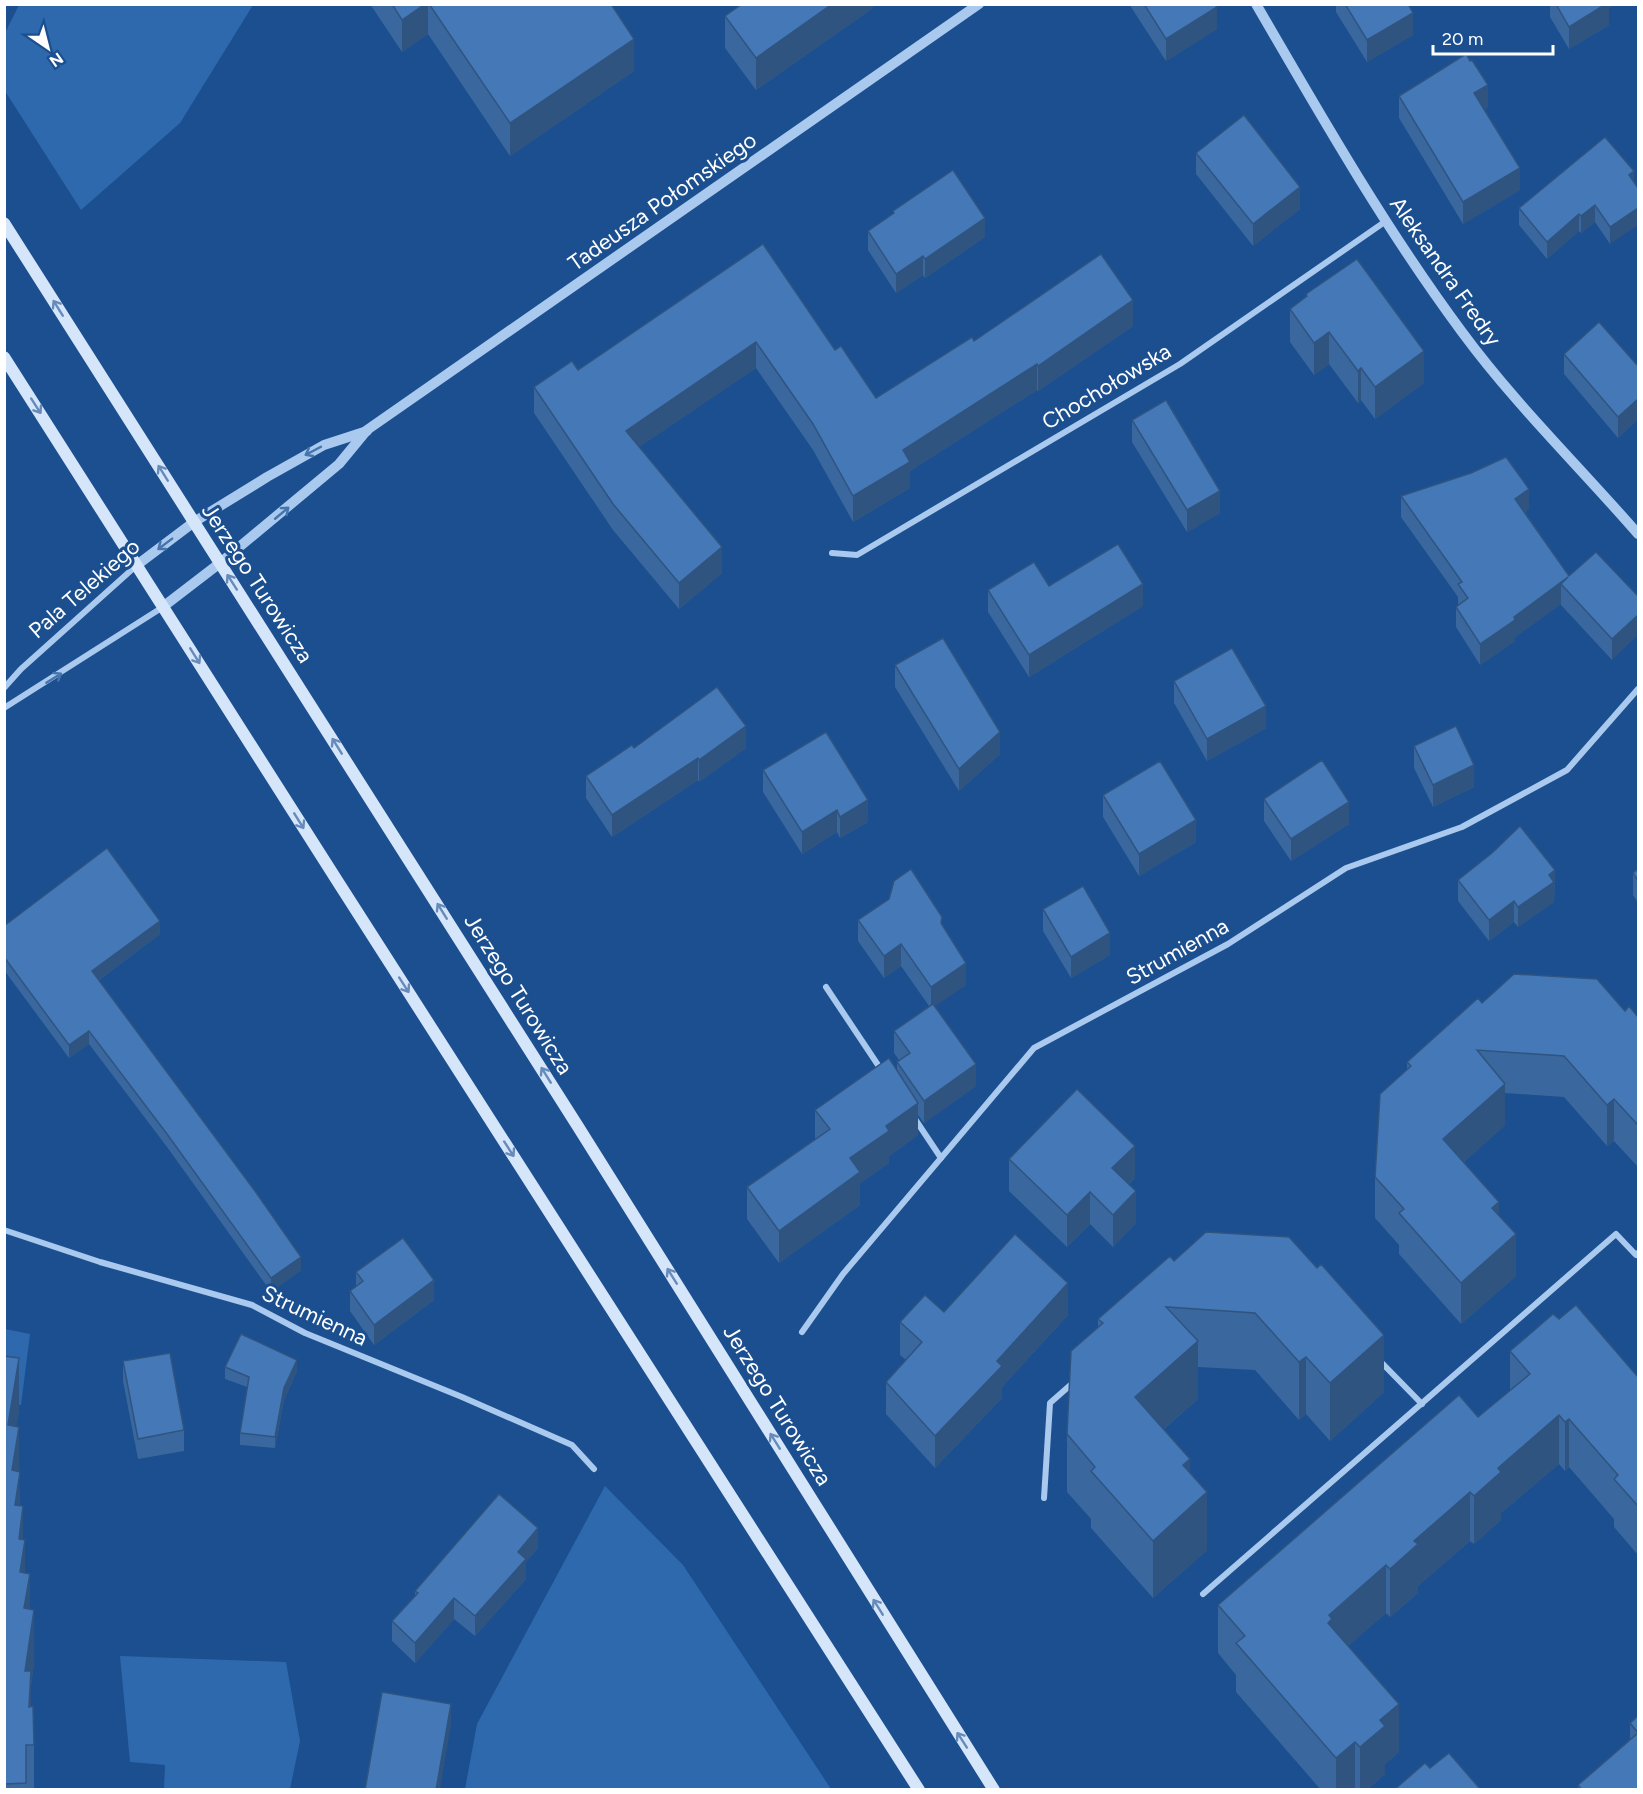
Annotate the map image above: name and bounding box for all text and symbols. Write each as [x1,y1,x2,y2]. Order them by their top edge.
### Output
north arrow [18,18,78,78]
scale bar [1433,18,1553,56]
text: 20 m [1442,28,1483,50]
text: N [46,49,67,71]
street label: Tadeusza Połomskiego [563,126,762,277]
street label: Aleksandra Fredry [1384,191,1507,352]
one-way arrow [52,300,64,317]
street label: Chochołowska [1037,337,1176,436]
one-way arrow [30,397,42,414]
one-way arrow [305,445,322,457]
one-way arrow [157,465,169,482]
street label: Jerzego Turowicza [196,499,319,668]
one-way arrow [274,506,289,520]
street label: Pala Telekiego [23,533,145,644]
one-way arrow [158,537,174,550]
one-way arrow [226,574,238,591]
one-way arrow [189,647,201,664]
one-way arrow [45,671,62,683]
one-way arrow [331,738,343,755]
one-way arrow [293,812,305,829]
one-way arrow [435,903,447,920]
street label: Jerzego Turowicza [458,909,579,1080]
street label: Strumienna [1121,912,1233,991]
one-way arrow [398,976,410,993]
one-way arrow [540,1068,552,1084]
one-way arrow [503,1141,516,1158]
one-way arrow [665,1268,677,1285]
street label: Strumienna [258,1279,372,1352]
street label: Jerzego Turowicza [717,1320,838,1491]
one-way arrow [769,1433,781,1450]
one-way arrow [872,1599,884,1616]
one-way arrow [956,1732,968,1749]

